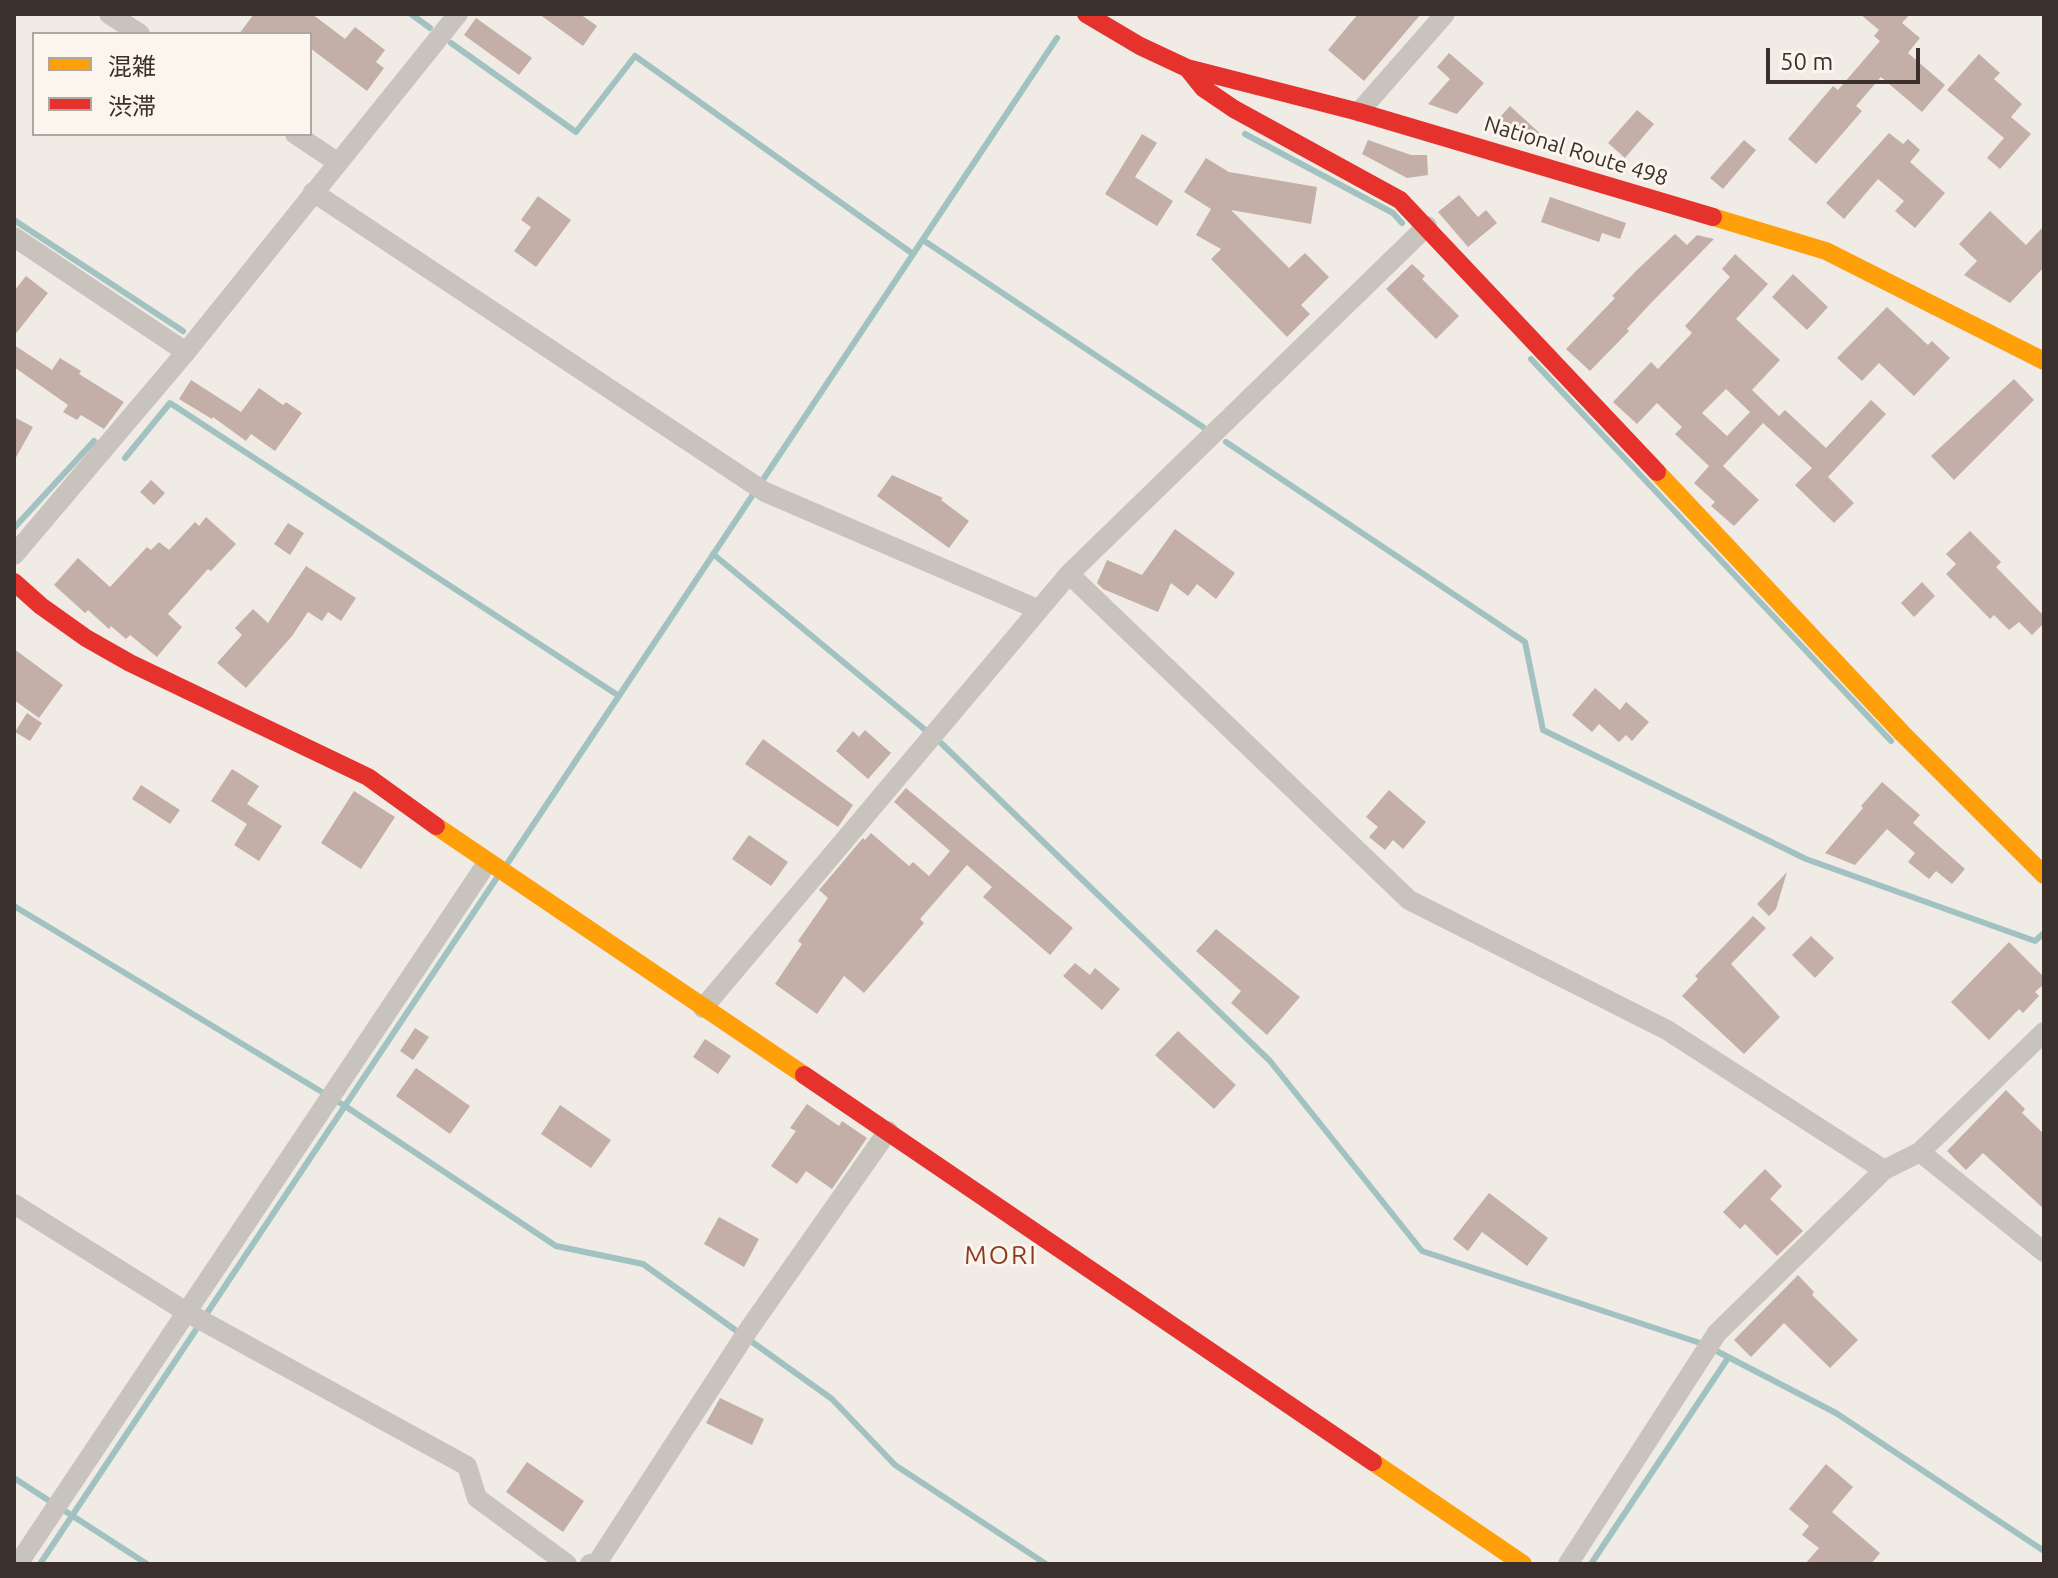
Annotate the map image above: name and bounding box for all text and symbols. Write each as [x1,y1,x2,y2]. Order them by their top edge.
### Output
legend [32,32,312,136]
scale bar [1770,32,1924,82]
text: 50 m [1780,48,1833,75]
text: 混雑 [108,53,156,80]
text: 渋滞 [108,93,156,120]
street label: National Route 498 [1481,111,1671,191]
district label: MORI [964,1239,1038,1271]

